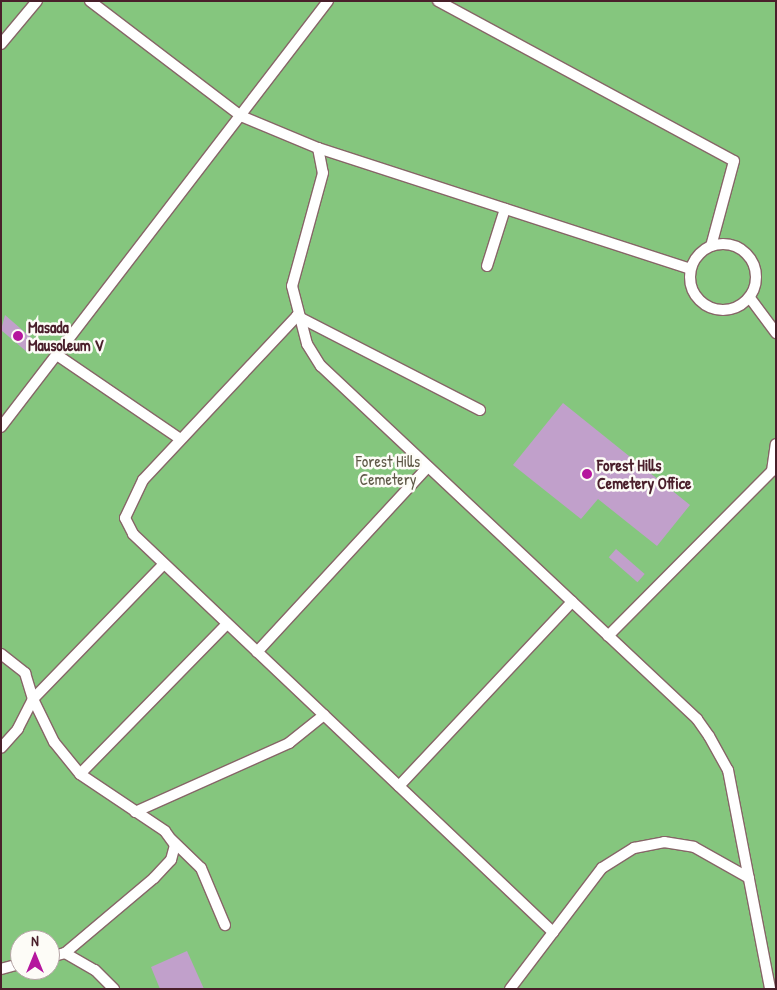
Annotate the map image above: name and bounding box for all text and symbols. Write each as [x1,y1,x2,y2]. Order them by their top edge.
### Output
place label: Masada Mausoleum V [28,317,103,355]
marker: Masada Mausoleum V [12,330,24,342]
park label: Forest Hills Cemetery [356,451,420,489]
place label: Forest Hills Cemetery Office [597,455,691,493]
marker: Forest Hills Cemetery Office [581,468,593,480]
north arrow [10,930,60,980]
text: N [31,931,39,950]

